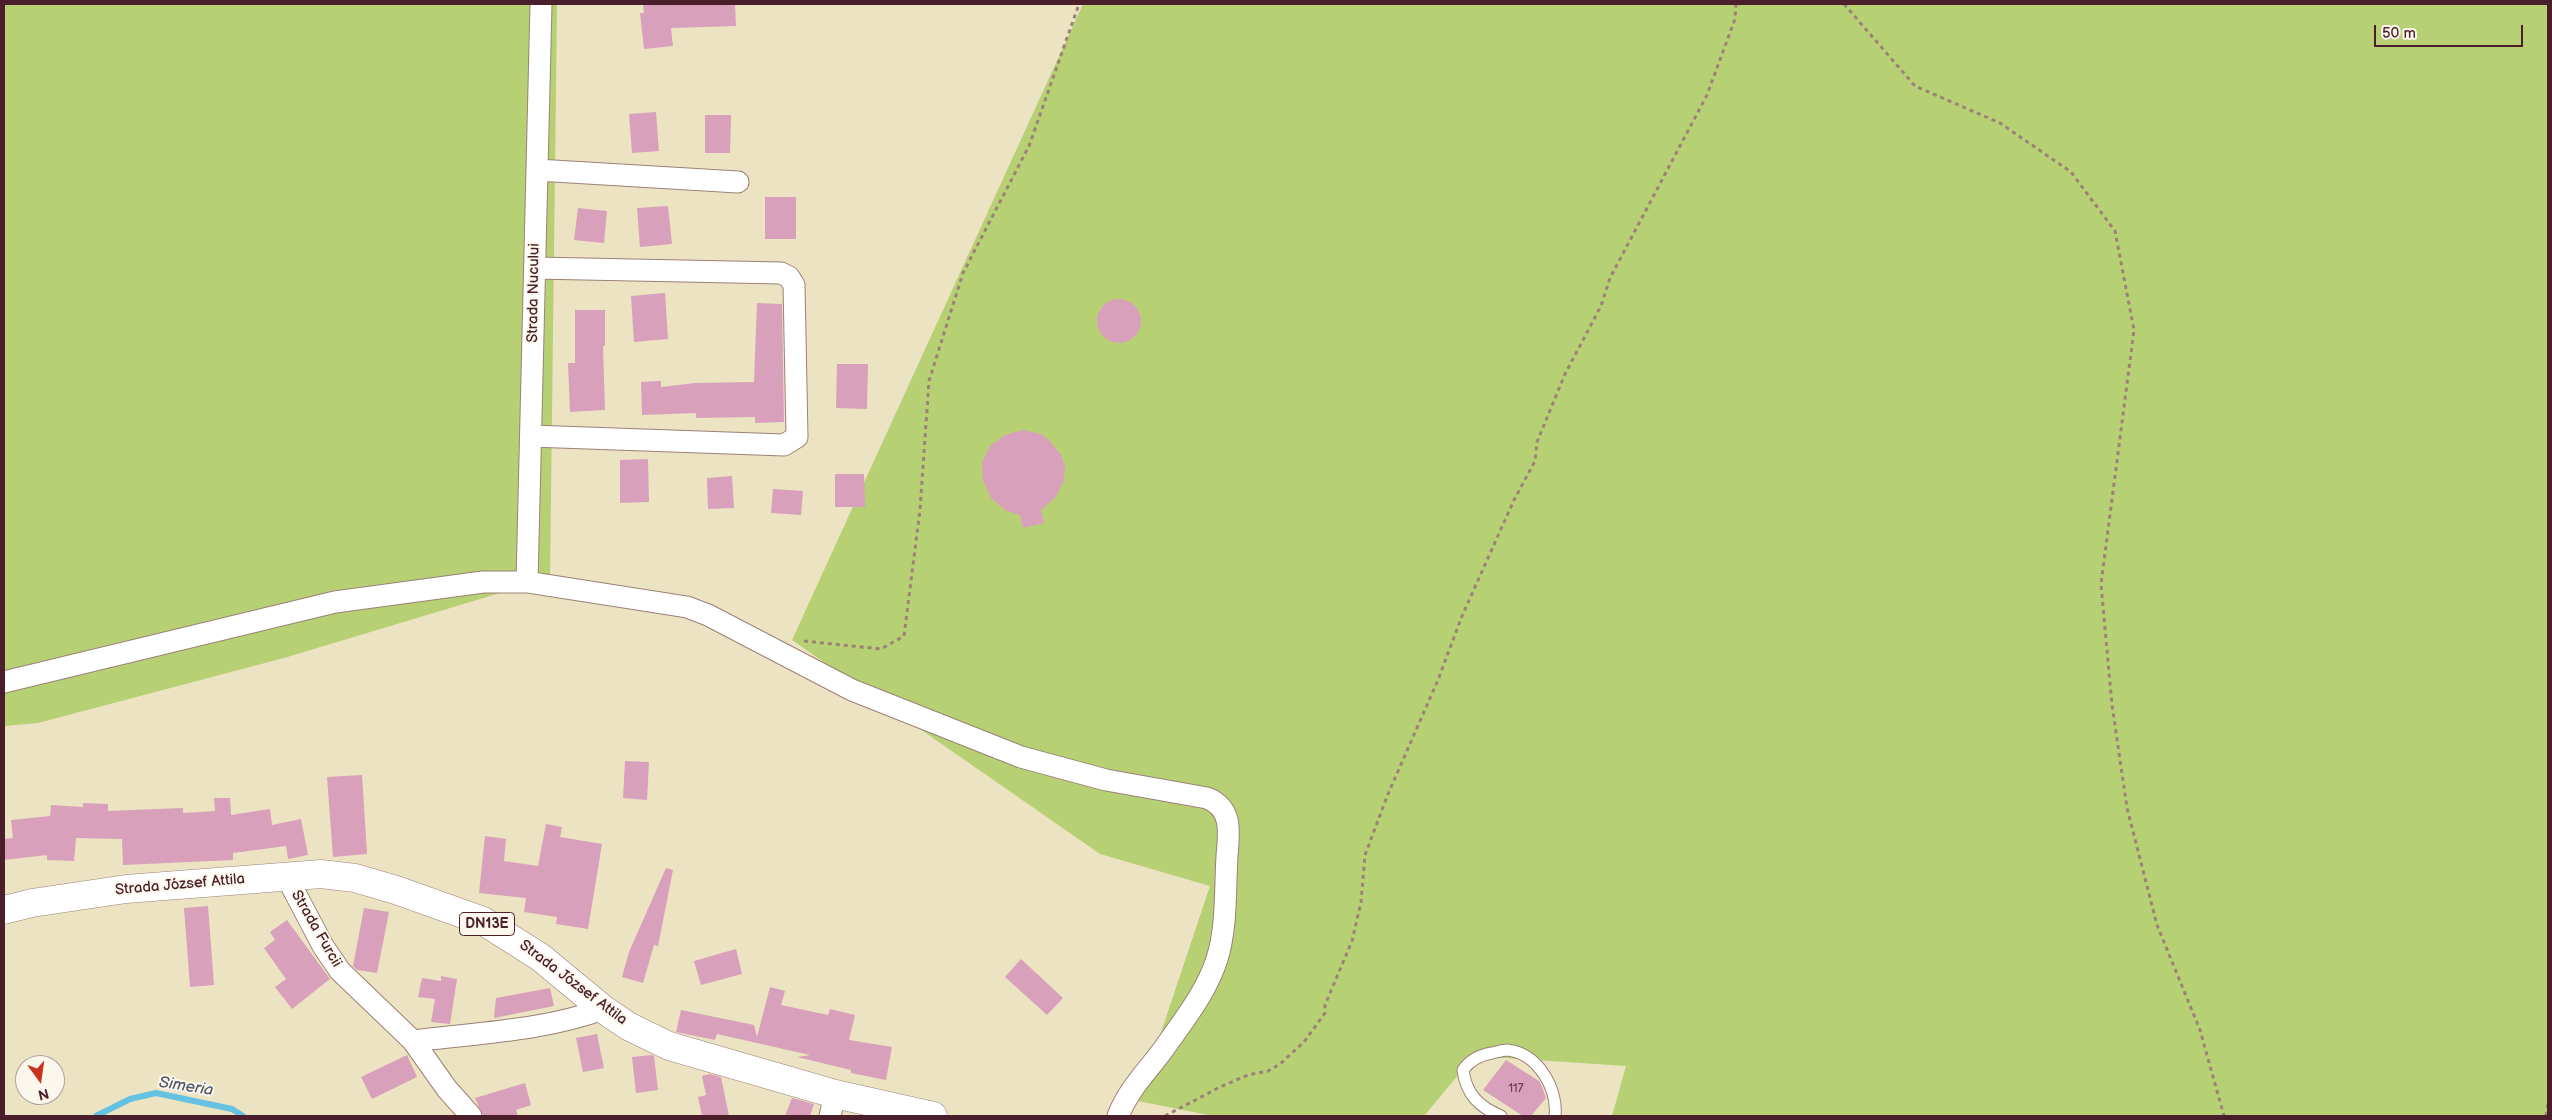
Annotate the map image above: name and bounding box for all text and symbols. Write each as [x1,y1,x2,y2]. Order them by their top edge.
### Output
scale bar [2377,15,2526,47]
text: 50 m [2382,24,2416,43]
street label: Strada Nucului [524,243,544,343]
street label: Strada József Attila [114,870,246,900]
street label: Strada Furcii [287,887,345,971]
road number: DN13E [460,912,514,936]
street label: Strada József Attila [516,937,630,1029]
north arrow [15,1055,65,1105]
water label: Simeria [157,1073,215,1101]
house number: 117 [1508,1082,1524,1096]
text: N [36,1085,51,1104]

